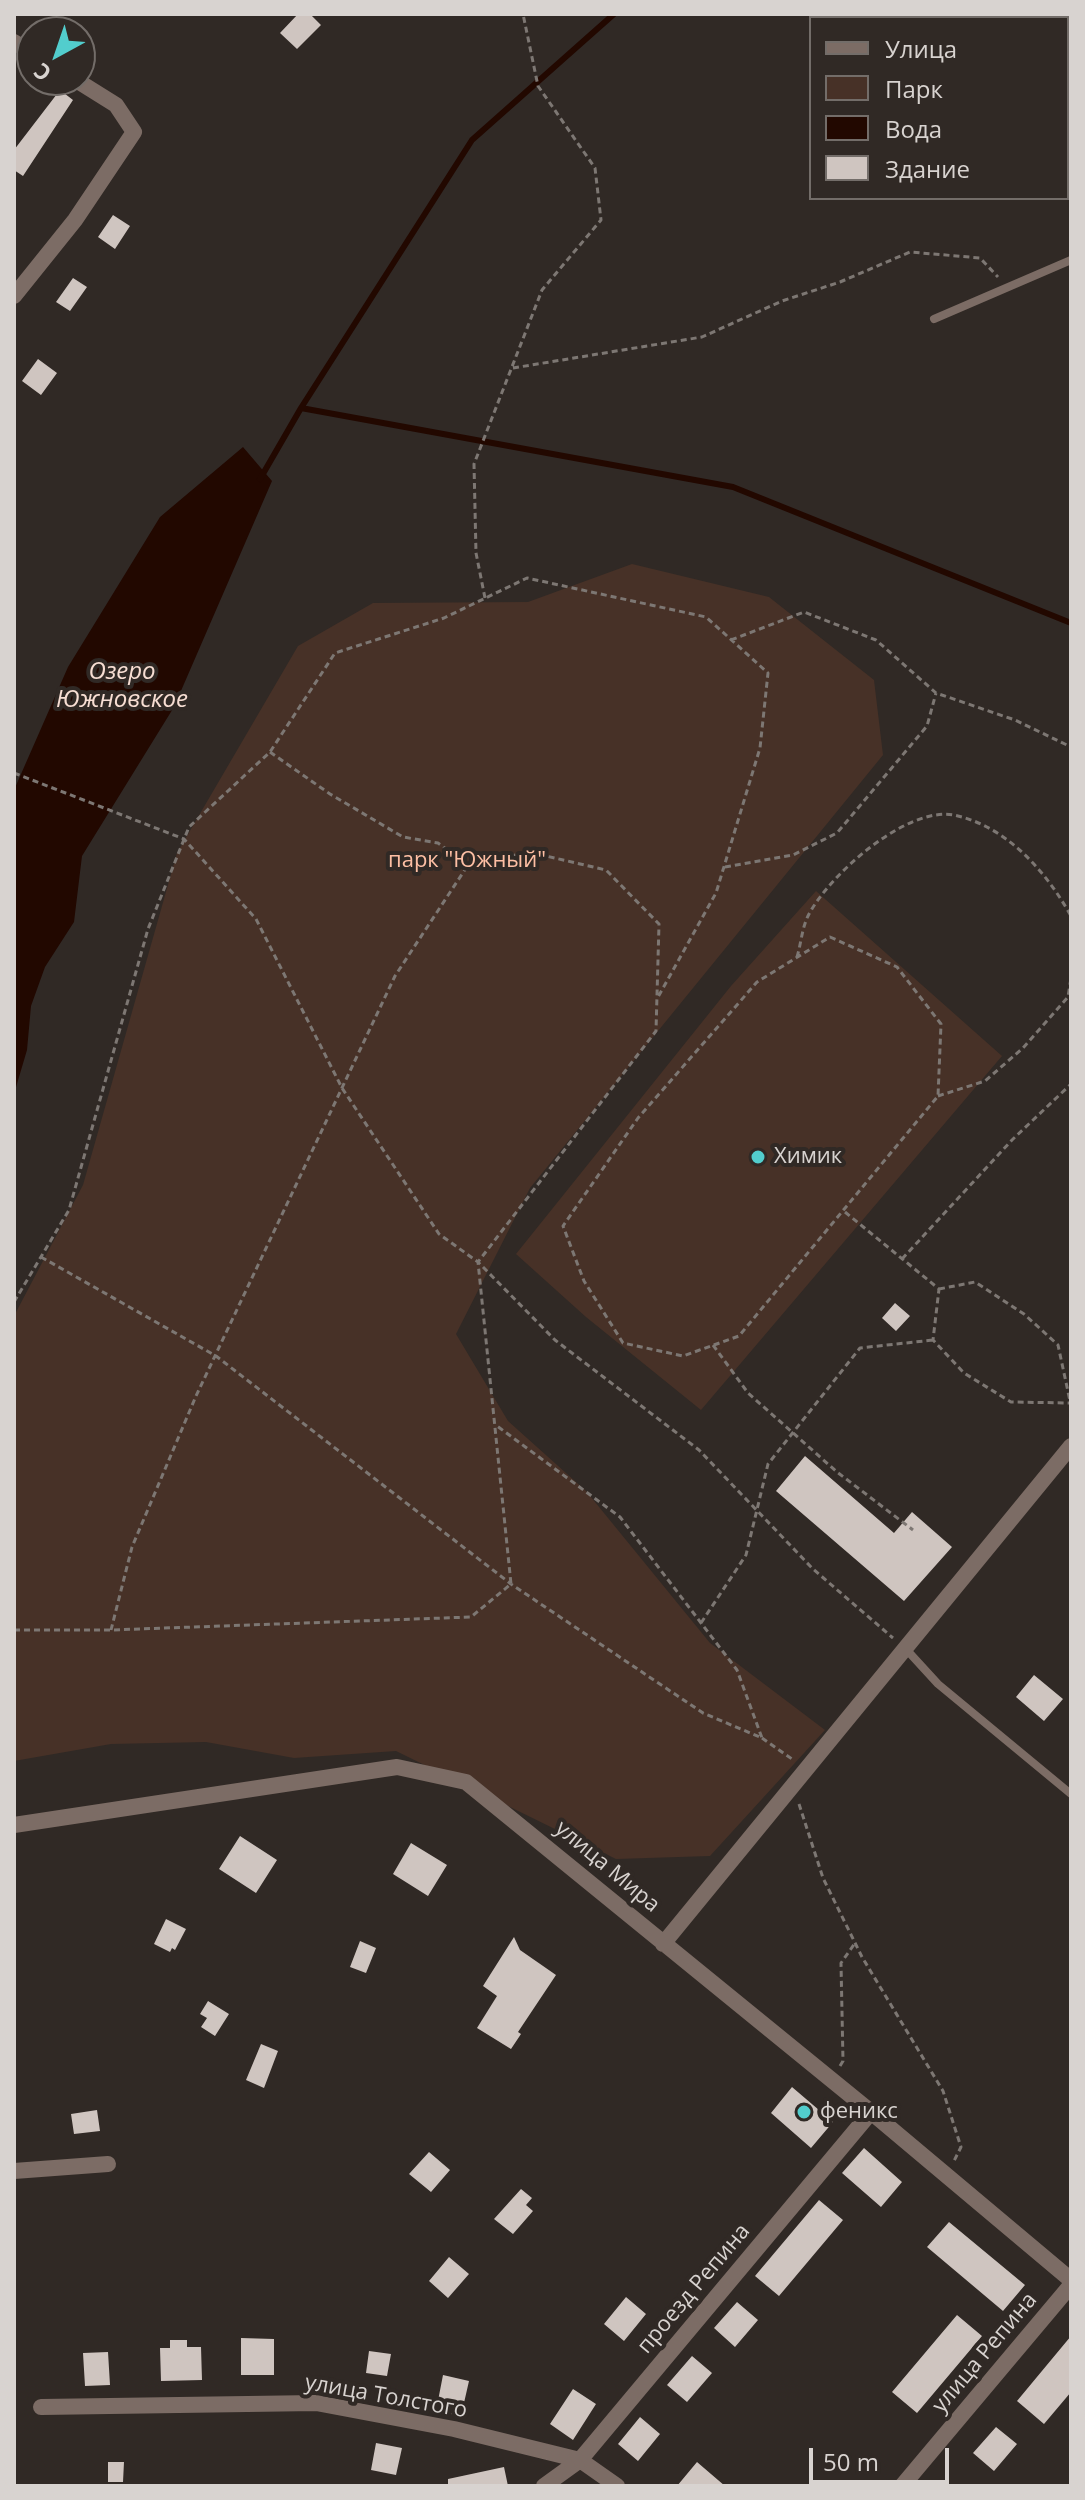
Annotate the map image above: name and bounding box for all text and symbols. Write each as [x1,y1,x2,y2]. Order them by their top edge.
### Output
north arrow [16,16,96,96]
legend [809,16,1069,200]
text: Улица [885,32,957,65]
text: С [27,57,57,89]
text: Парк [885,72,943,105]
text: Вода [885,112,942,145]
text: Здание [885,152,970,185]
water label: Озеро Южновское [56,658,188,714]
park label: парк "Южный" [388,848,546,874]
place label: Химик [774,1144,842,1170]
marker: Химик [749,1148,767,1166]
street label: улица Мира [549,1816,665,1918]
place label: феникс [820,2099,898,2125]
marker: феникс [795,2103,813,2121]
street label: проезд Репина [632,2219,756,2359]
street label: улица Репина [927,2288,1043,2418]
street label: улица Толстого [303,2370,469,2424]
scale bar [813,2432,953,2482]
text: 50 m [823,2445,879,2478]

